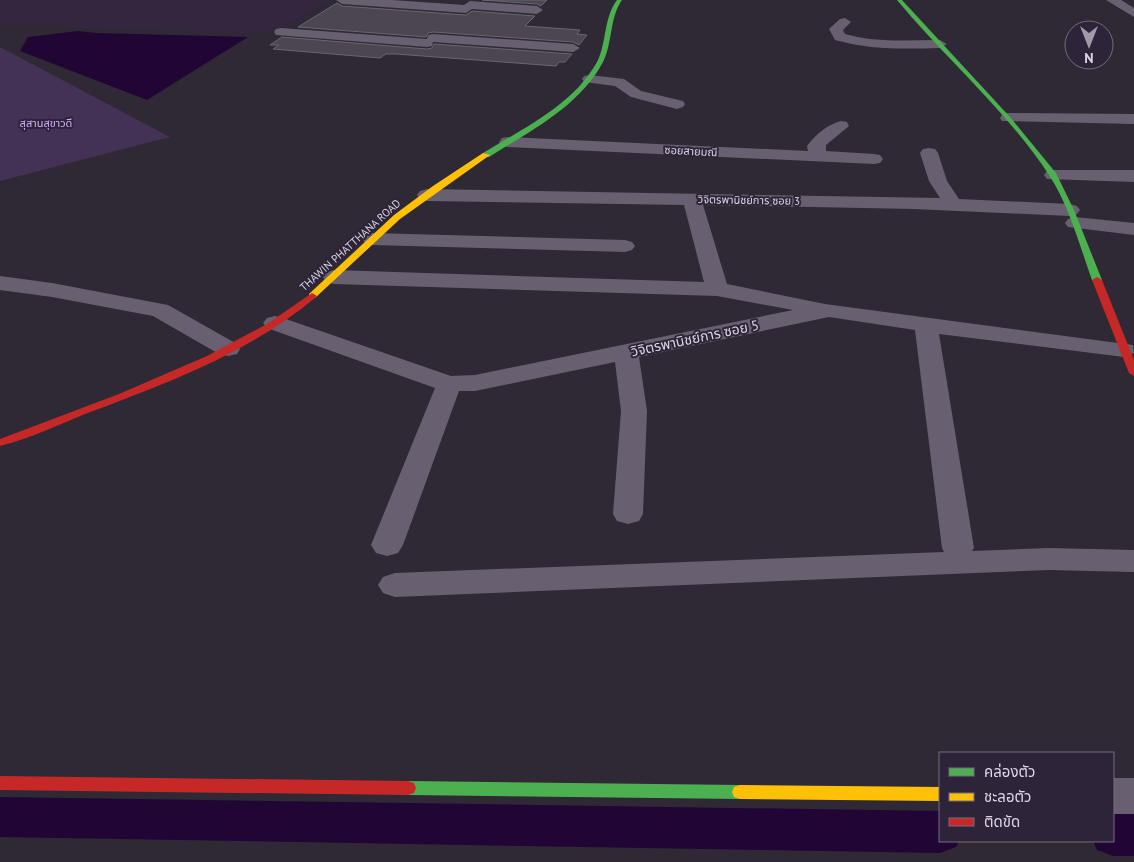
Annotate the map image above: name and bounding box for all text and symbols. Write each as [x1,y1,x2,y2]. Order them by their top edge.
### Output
north arrow [1064,20,1114,70]
text: N [1084,49,1094,67]
park label: สุสานสุขาวดี [20,116,72,130]
street label: ซอยสายมณี [664,143,718,159]
street label: วิจิตรพานิชย์การ ซอย 3 [697,192,800,208]
street label: THAWIN PHATTHANA ROAD [297,196,403,294]
street label: วิจิตรพานิชย์การ ซอย 5 [628,316,761,361]
legend [939,752,1114,842]
text: คล่องตัว [984,762,1035,781]
text: ชะลอตัว [984,787,1031,806]
text: ติดขัด [984,812,1020,831]

